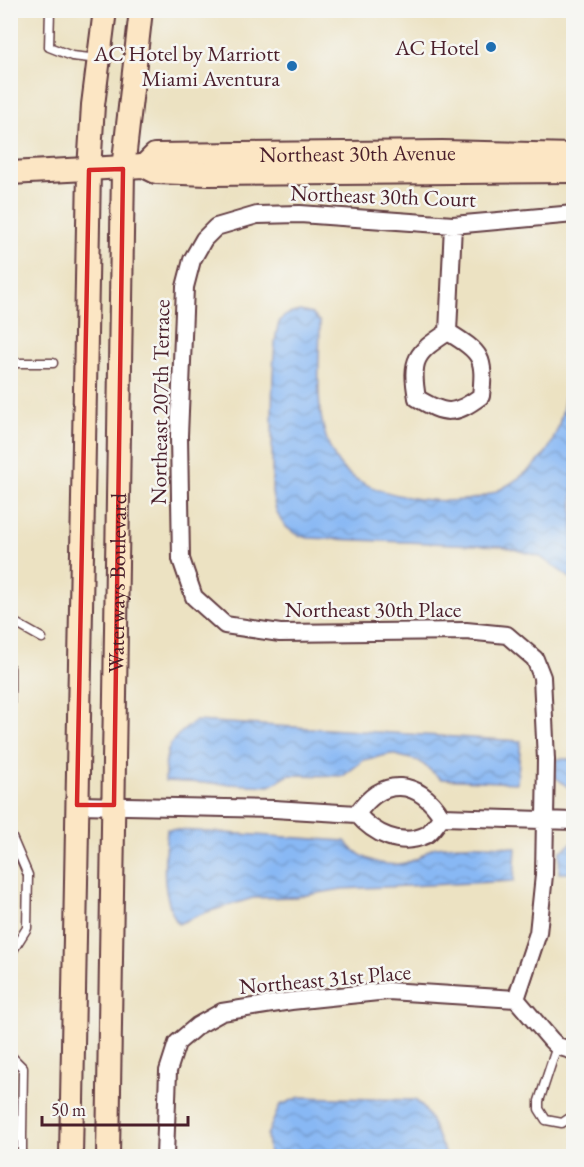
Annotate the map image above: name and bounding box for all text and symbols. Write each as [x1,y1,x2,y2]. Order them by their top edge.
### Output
place label: AC Hotel [394,33,479,62]
place label: AC Hotel by Marriott Miami Aventura [93,39,280,93]
marker: AC Hotel [484,40,498,54]
marker: AC Hotel by Marriott Miami Aventura [285,59,299,73]
street label: Northeast 30th Avenue [259,137,457,168]
street label: Northeast 30th Court [290,178,476,214]
street label: Northeast 207th Terrace [144,299,176,505]
street label: Waterways Boulevard [101,492,133,673]
street label: Northeast 30th Place [285,595,462,624]
street label: Northeast 31st Place [238,957,413,1001]
scale bar [42,1089,188,1127]
text: 50 m [51,1098,86,1121]

